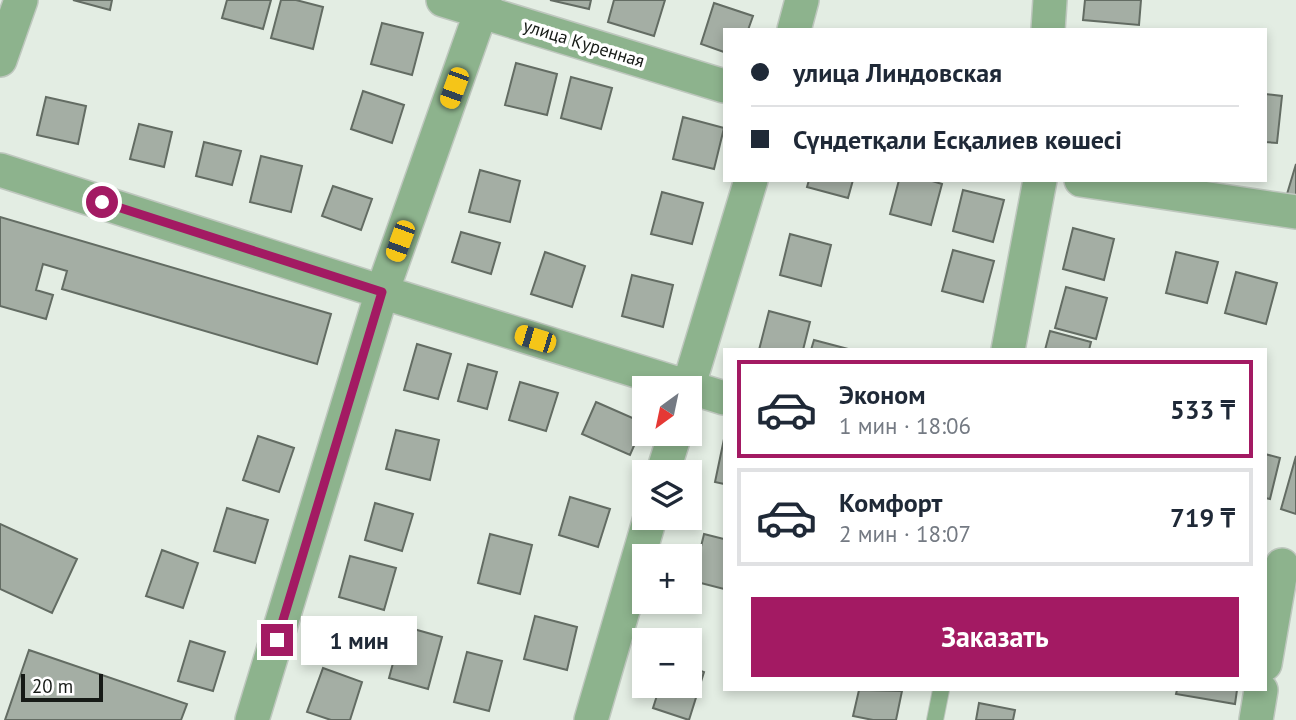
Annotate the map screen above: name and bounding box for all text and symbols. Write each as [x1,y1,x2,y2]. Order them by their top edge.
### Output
street label: улица Куренная [520,14,648,72]
text: улица Линдовская [793,56,1002,89]
car [437,65,472,111]
text: Сүндетқали Есқалиев көшесі [793,123,1122,156]
route start [86,186,118,218]
car [383,218,418,264]
car [512,323,559,355]
north arrow [632,376,702,446]
map controls [632,376,702,698]
icon: car [755,378,818,441]
text: Эконом [839,378,926,411]
text: 533 ₸ [1170,393,1235,426]
text: 1 мин · 18:06 [839,411,971,440]
button: layers [632,460,702,530]
icon: car [755,486,818,549]
text: Комфорт [839,486,942,519]
text: 719 ₸ [1170,501,1235,534]
text: 2 мин · 18:07 [839,519,971,548]
button: + [632,544,702,614]
button: Заказать [751,597,1239,677]
callout: 1 мин [302,616,417,664]
route end [261,624,293,656]
text: 1 мин [329,626,389,655]
button: − [632,628,702,698]
scale bar [21,671,103,703]
text: 20 m [32,674,73,698]

